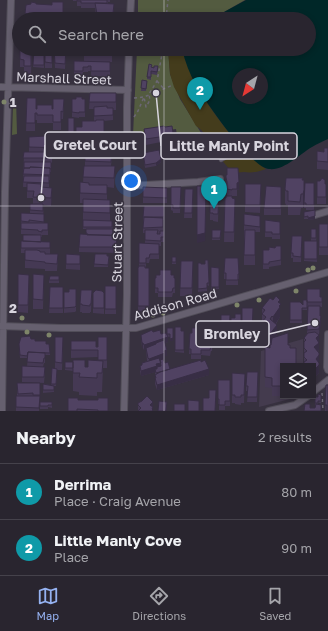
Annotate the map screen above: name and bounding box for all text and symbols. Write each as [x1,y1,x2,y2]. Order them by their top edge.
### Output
search box [12,12,316,56]
icon: search [26,23,48,45]
text: Search here [58,25,144,43]
street label: Marshall Street [16,68,112,88]
north arrow [232,68,268,104]
pin: 2 [187,77,213,110]
text: 1 [10,94,17,110]
callout: Gretel Court [45,132,145,158]
callout: Little Manly Point [161,133,297,159]
text: Gretel Court [53,136,137,153]
text: Little Manly Point [169,137,289,154]
your location [121,171,141,191]
pin: 1 [201,176,227,209]
street label: Stuart Street [108,201,126,283]
street label: Addison Road [132,284,218,324]
text: 2 [9,300,17,316]
callout: Bromley [196,321,269,347]
text: Bromley [204,325,261,342]
map controls [280,363,316,399]
button: layers [280,363,316,399]
text: Nearby [16,427,76,448]
text: 2 results [258,429,312,445]
text: Derrima [54,475,111,493]
text: 1 [26,484,32,500]
text: 80 m [281,484,312,500]
text: Place · Craig Avenue [54,493,181,509]
text: Little Manly Cove [54,531,182,549]
text: 2 [25,540,33,556]
text: 90 m [281,540,312,556]
text: Place [54,549,89,565]
tab: Map [37,585,59,622]
tab: Directions [132,585,186,622]
tab: Saved [259,585,291,622]

